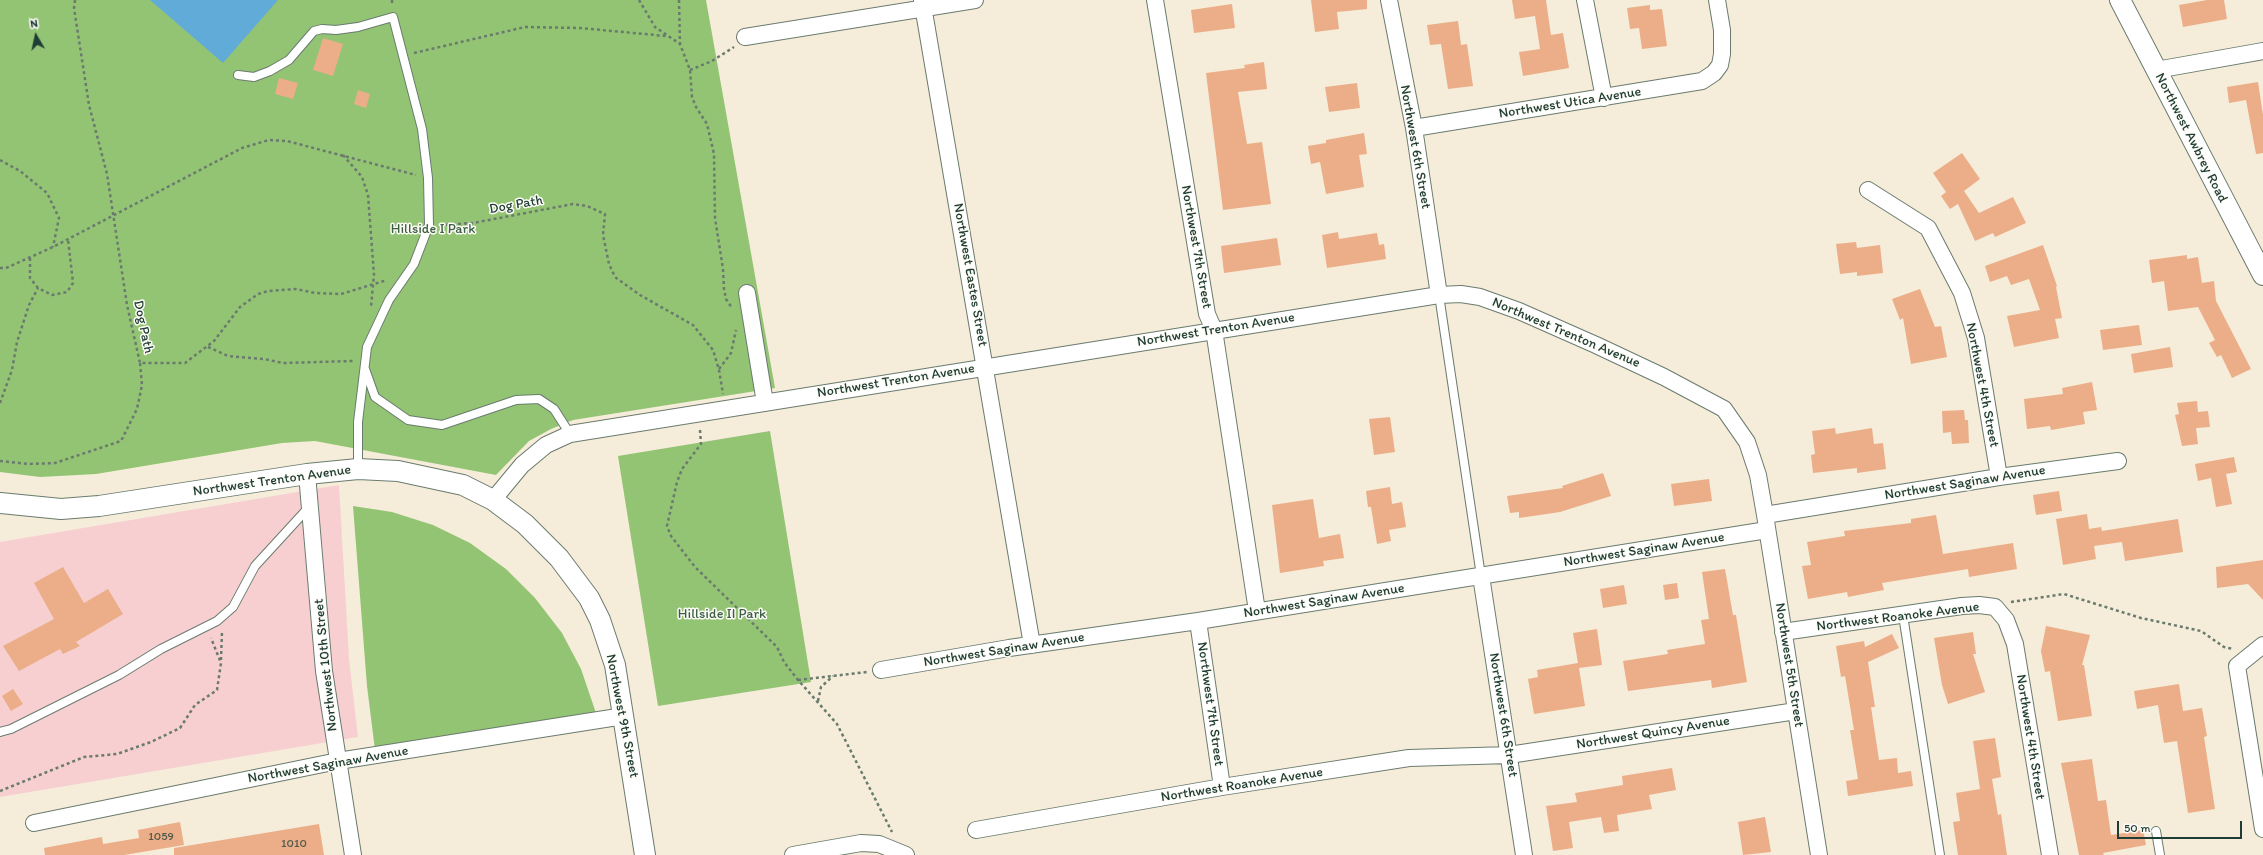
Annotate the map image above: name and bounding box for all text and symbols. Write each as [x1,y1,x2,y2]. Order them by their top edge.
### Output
north arrow [16,16,56,56]
text: N [29,17,39,31]
street label: Northwest Awbrey Road [2151,70,2231,206]
street label: Northwest Utica Avenue [1498,83,1642,123]
street label: Northwest 6th Street [1396,84,1434,210]
street label: Northwest 7th Street [1177,184,1215,310]
street label: Dog Path [488,192,544,218]
street label: Northwest Eastes Street [949,202,991,348]
park label: Hillside I Park [391,221,475,237]
street label: Northwest Trenton Avenue [1489,294,1643,372]
street label: Dog Path [129,299,157,355]
street label: Northwest Trenton Avenue [1136,309,1296,351]
street label: Northwest 4th Street [1962,321,2002,449]
street label: Northwest Trenton Avenue [816,360,976,402]
street label: Northwest Trenton Avenue [192,462,352,500]
street label: Northwest Saginaw Avenue [1883,462,2047,504]
street label: Northwest Saginaw Avenue [1562,529,1726,571]
street label: Northwest Saginaw Avenue [1242,580,1406,622]
street label: Northwest 10th Street [311,598,341,732]
street label: Northwest Roanoke Avenue [1816,599,1980,635]
street label: Northwest 5th Street [1771,602,1807,728]
park label: Hillside II Park [678,606,766,622]
street label: Northwest Saginaw Avenue [922,629,1086,671]
street label: Northwest 7th Street [1193,641,1227,767]
street label: Northwest 6th Street [1485,652,1521,778]
street label: Northwest 9th Street [602,653,642,779]
street label: Northwest 4th Street [2012,673,2048,801]
street label: Northwest Quincy Avenue [1575,713,1731,753]
street label: Northwest Saginaw Avenue [246,743,410,787]
street label: Northwest Roanoke Avenue [1160,764,1324,806]
scale bar [2119,813,2244,839]
text: 50 m [2124,821,2150,835]
house number: 1059 [148,830,174,844]
house number: 1010 [281,837,307,851]

